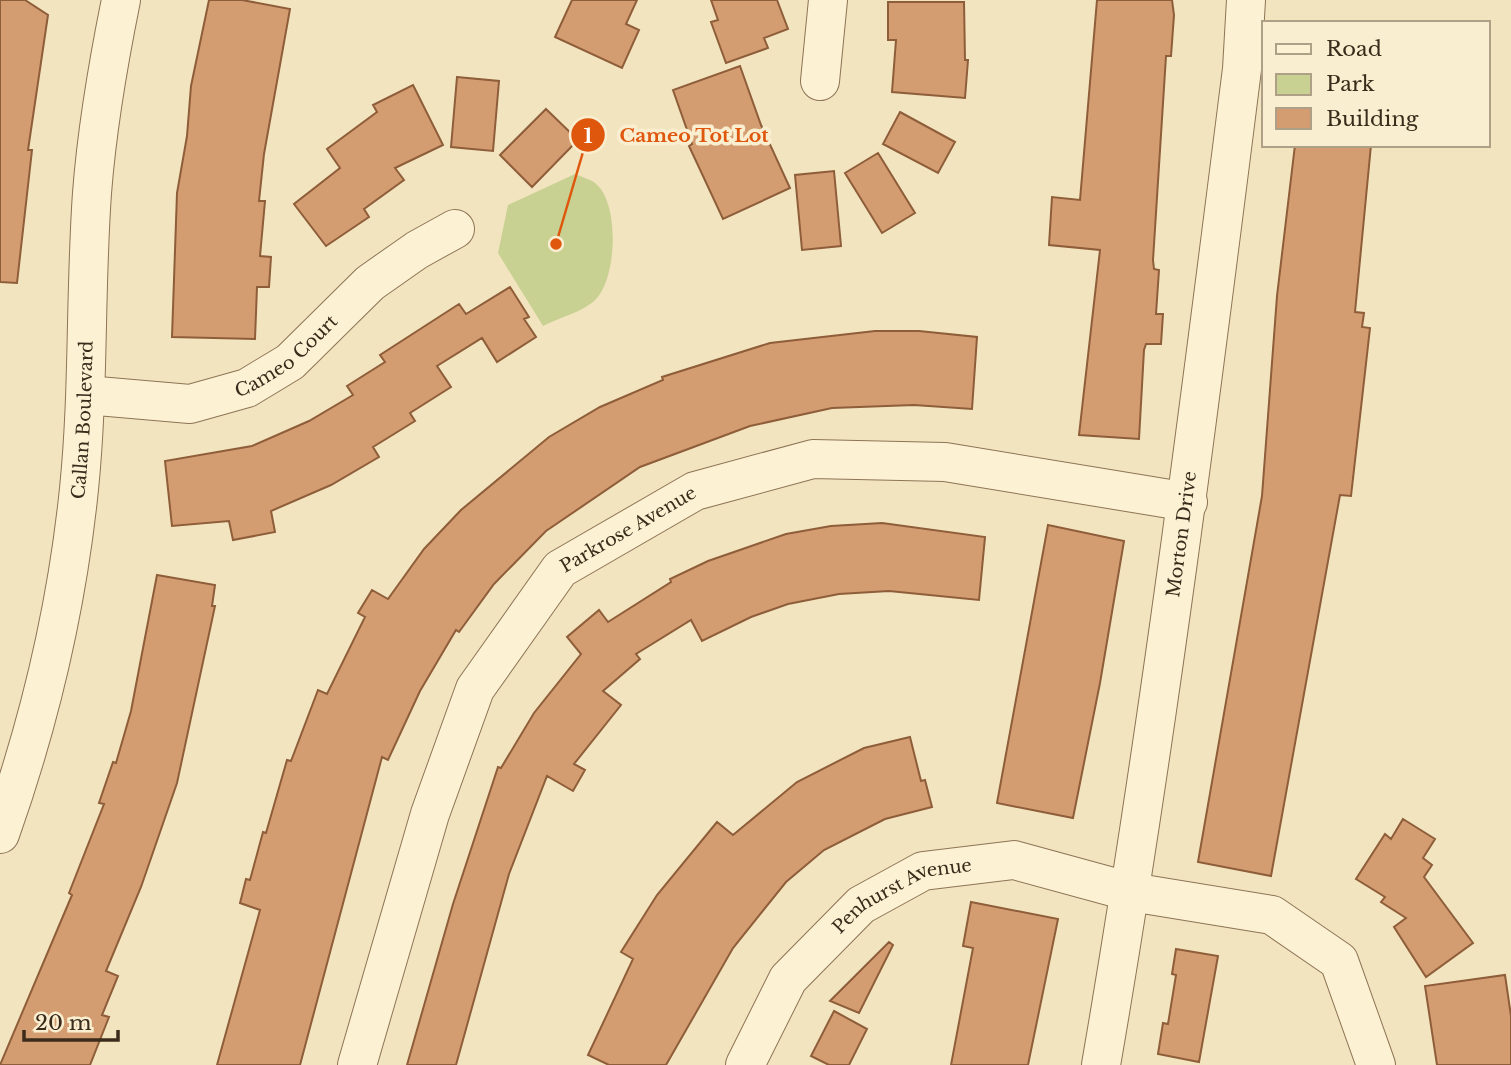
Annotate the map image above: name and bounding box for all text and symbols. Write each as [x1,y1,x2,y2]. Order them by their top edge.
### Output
legend [1262,21,1490,147]
text: Road [1326,36,1382,62]
text: Park [1326,71,1375,97]
text: Building [1326,106,1419,132]
callout: Cameo Tot Lot [570,115,783,155]
text: 1 [583,123,593,149]
text: Cameo Tot Lot [620,124,769,147]
street label: Cameo Court [233,310,342,402]
street label: Callan Boulevard [67,340,98,500]
street label: Morton Drive [1162,470,1201,599]
street label: Parkrose Avenue [556,482,700,578]
street label: Penhurst Avenue [828,854,973,938]
scale bar [24,998,119,1042]
text: 20 m [35,1010,92,1036]

